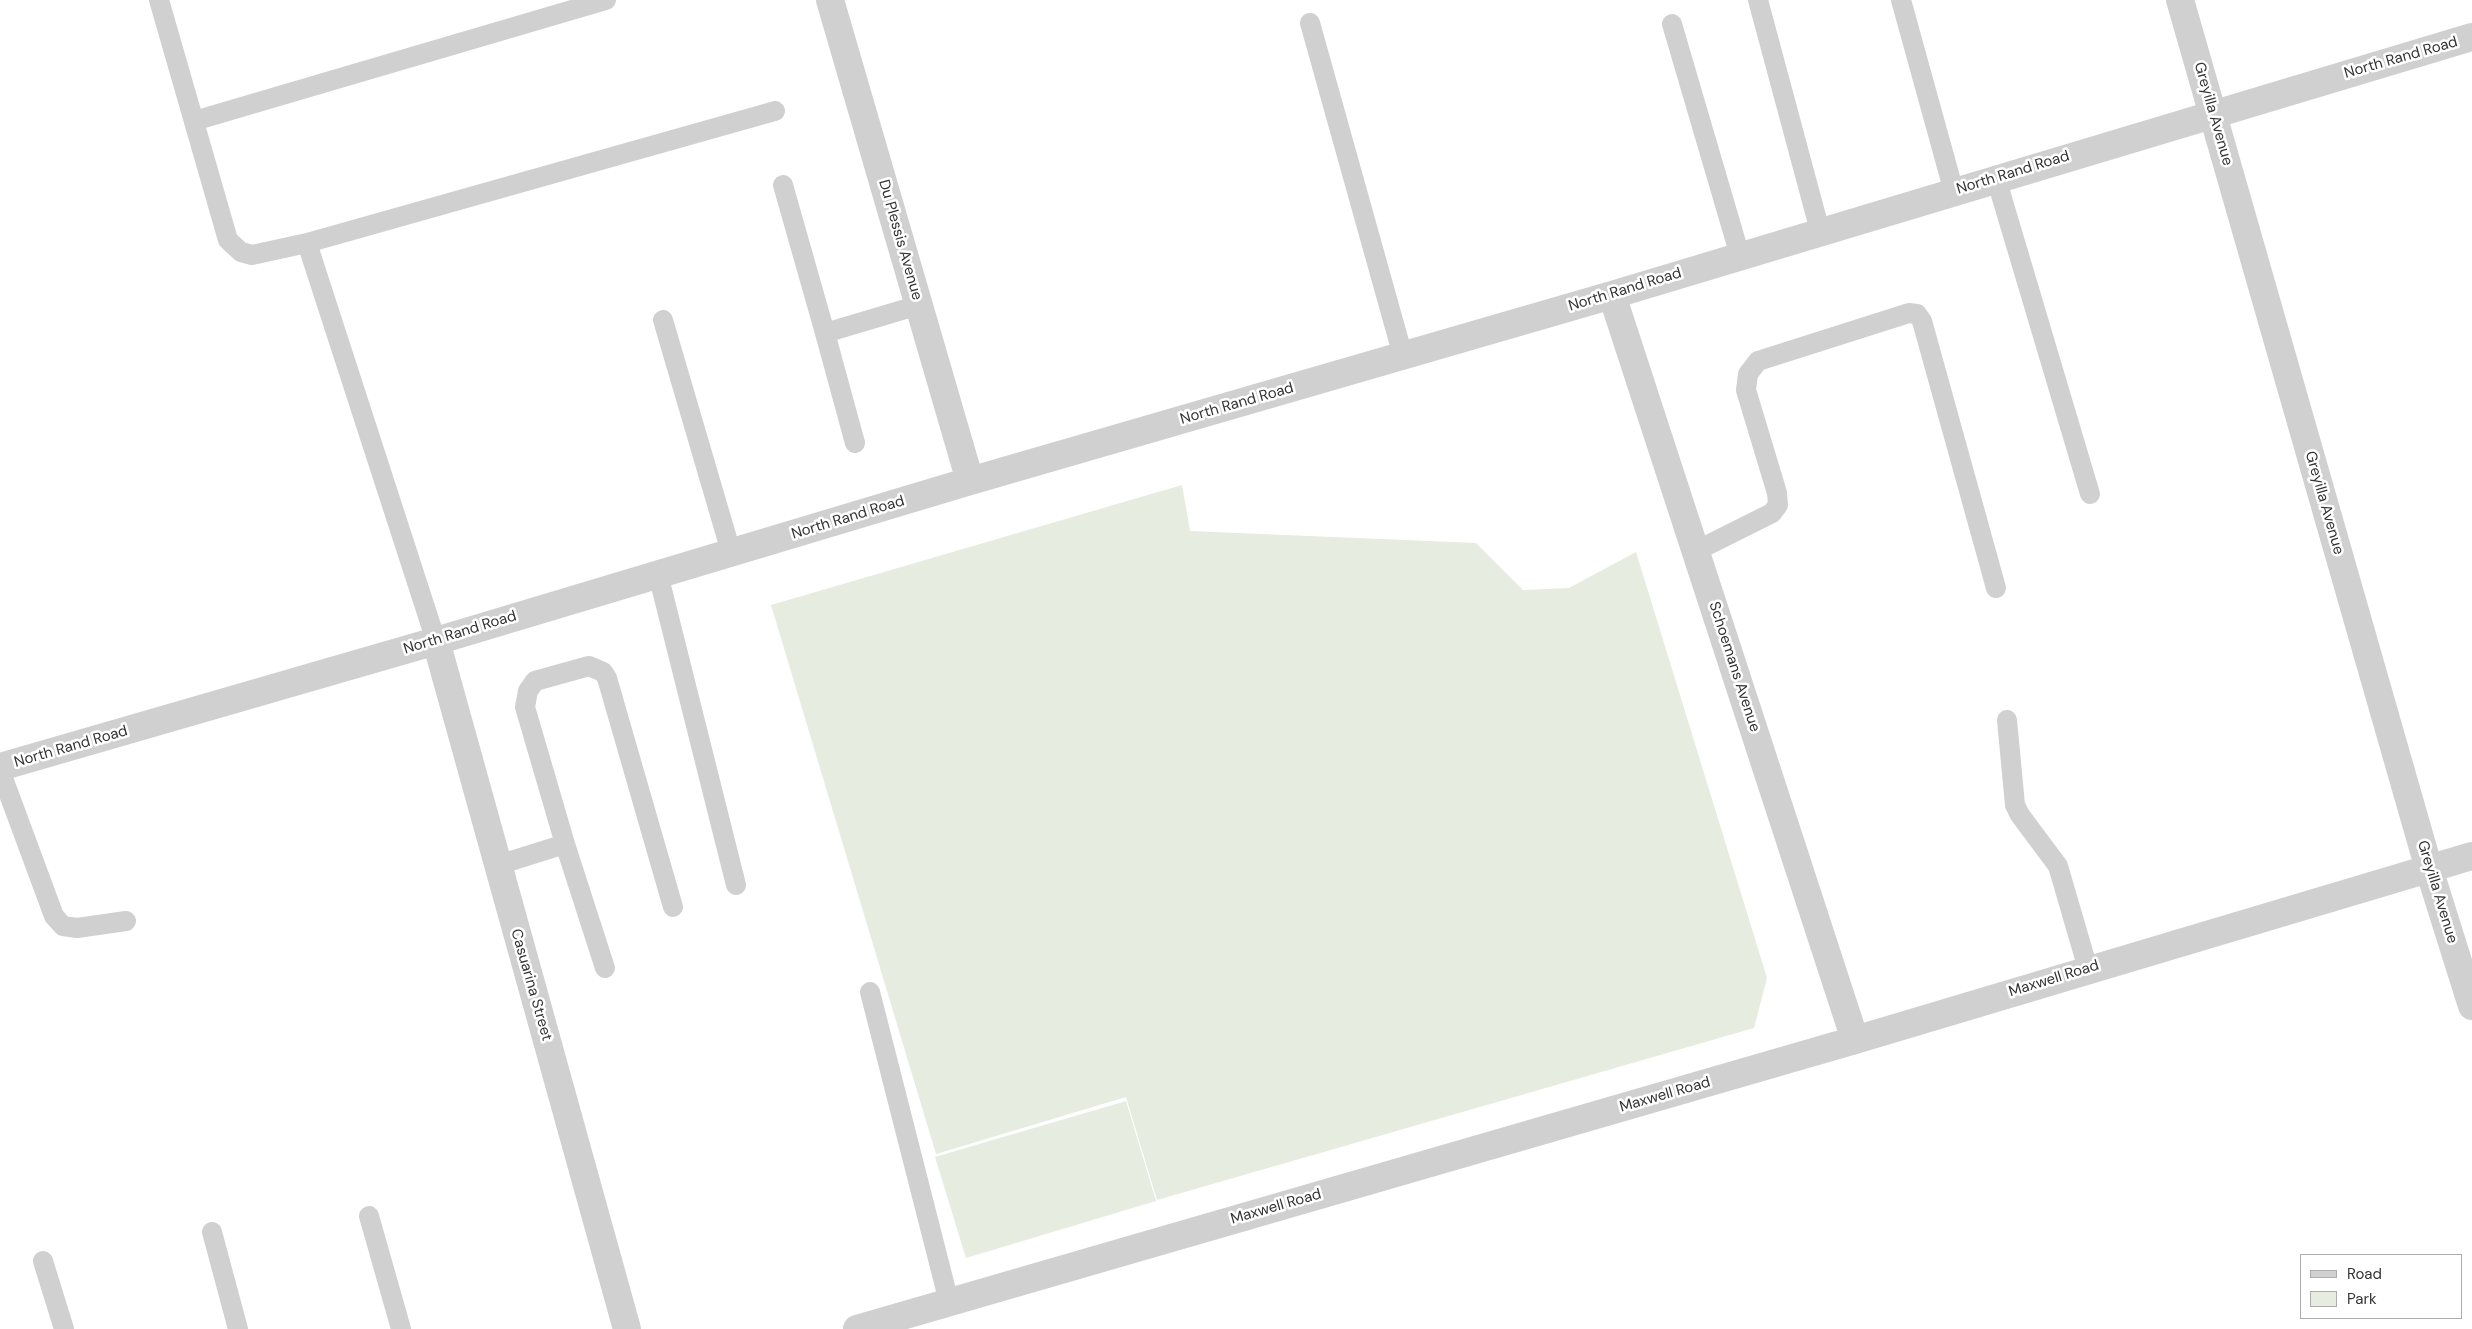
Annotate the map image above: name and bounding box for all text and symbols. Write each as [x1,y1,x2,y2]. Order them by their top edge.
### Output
street label: North Rand Road [2342,33,2460,83]
street label: Greyilla Avenue [2190,60,2236,168]
street label: North Rand Road [1954,147,2072,199]
street label: Du Plessis Avenue [874,178,926,302]
street label: North Rand Road [1566,264,1684,316]
street label: North Rand Road [1178,379,1296,429]
street label: Greyilla Avenue [2301,449,2347,557]
street label: North Rand Road [789,492,907,544]
street label: Schoemans Avenue [1704,600,1764,734]
street label: North Rand Road [401,607,519,659]
street label: North Rand Road [12,722,130,772]
street label: Greyilla Avenue [2413,838,2461,946]
street label: Casuarina Street [506,927,556,1043]
street label: Maxwell Road [2007,957,2101,1001]
street label: Maxwell Road [1618,1073,1712,1117]
street label: Maxwell Road [1229,1185,1323,1229]
legend [2300,1254,2462,1319]
text: Road [2347,1264,2382,1284]
text: Park [2347,1289,2377,1309]

